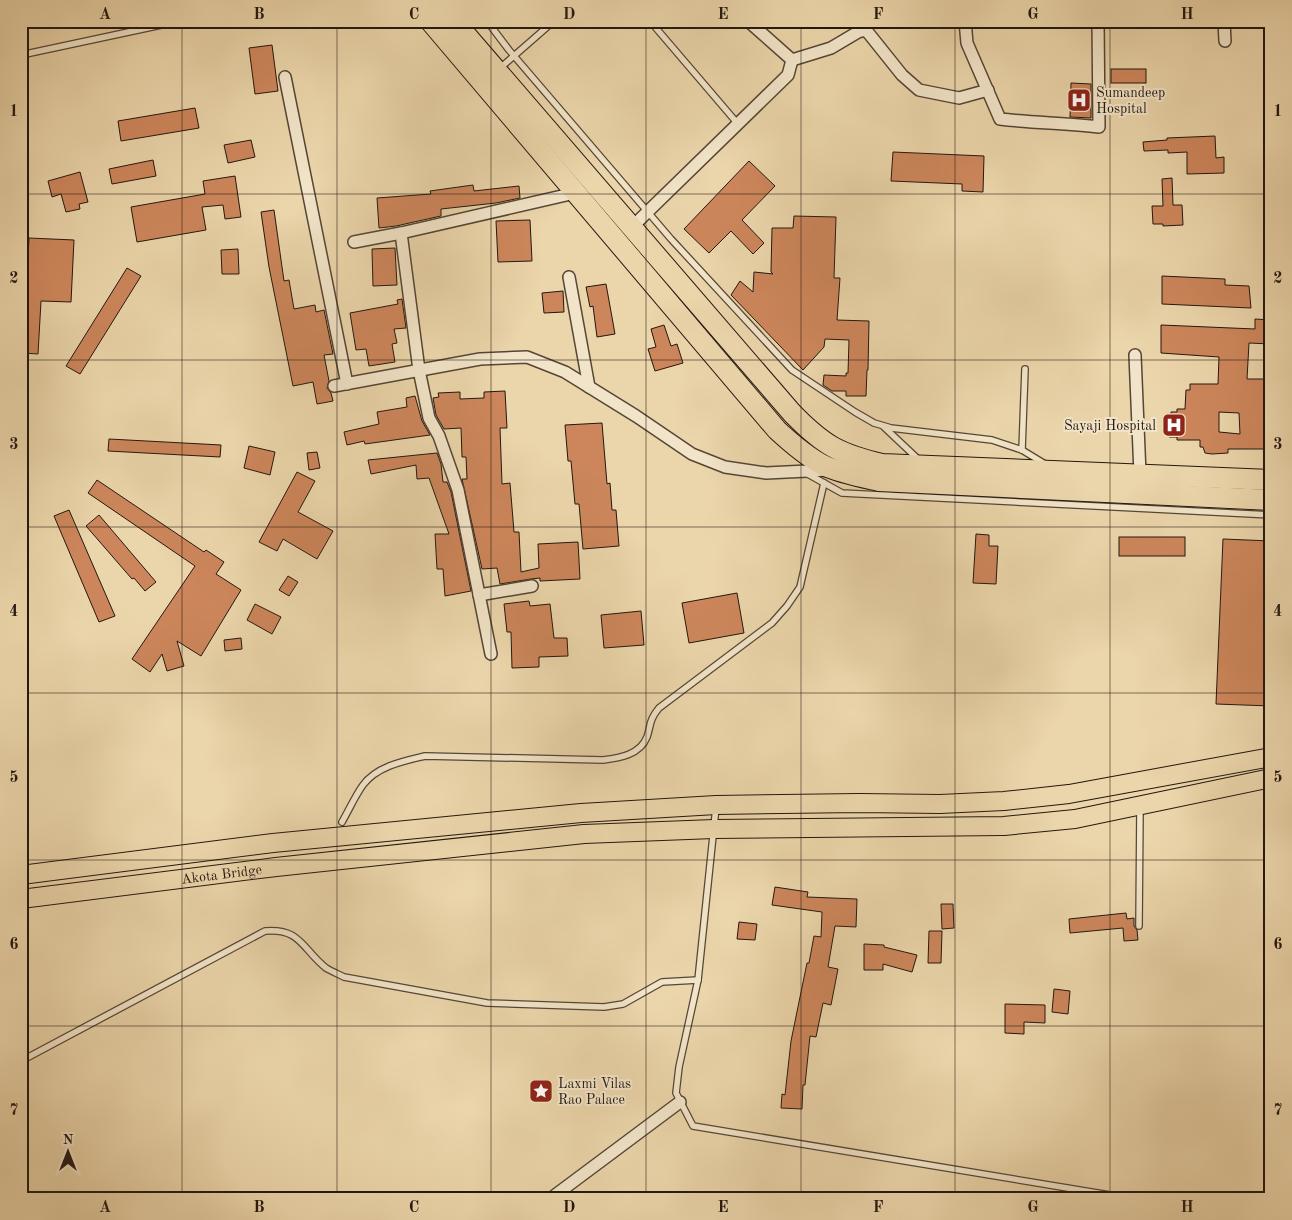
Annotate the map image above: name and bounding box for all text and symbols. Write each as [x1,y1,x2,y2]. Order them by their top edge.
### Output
text: A [99,7,111,23]
text: B [253,7,265,23]
text: C [409,7,419,23]
text: D [563,7,575,23]
text: E [717,7,729,23]
text: F [873,7,884,23]
text: G [1027,7,1039,23]
text: H [1180,7,1194,23]
place label: Sumandeep Hospital [1096,86,1165,116]
hospital icon: Sumandeep Hospital [1066,87,1092,113]
text: 1 [9,104,19,120]
text: 1 [1273,104,1283,120]
text: 2 [9,271,19,287]
text: 2 [1273,271,1283,287]
hospital icon: Sayaji Hospital [1161,412,1187,438]
place label: Sayaji Hospital [1064,419,1156,433]
text: 3 [9,437,19,453]
text: 3 [1273,437,1283,453]
text: 4 [9,604,19,620]
text: 4 [1273,604,1283,620]
text: 5 [9,770,19,786]
text: 5 [1273,770,1283,786]
street label: Akota Bridge [180,863,263,887]
text: 6 [9,937,19,953]
text: 6 [1273,937,1283,953]
place label: Laxmi Vilas Rao Palace [558,1077,631,1107]
place icon: Laxmi Vilas Rao Palace [528,1078,554,1104]
text: 7 [9,1103,19,1119]
text: 7 [1273,1103,1283,1119]
north arrow [42,1128,92,1178]
text: N [63,1133,74,1147]
text: A [99,1200,111,1216]
text: B [253,1200,265,1216]
text: C [409,1200,419,1216]
text: D [563,1200,575,1216]
text: E [717,1200,729,1216]
text: F [873,1200,884,1216]
text: G [1027,1200,1039,1216]
text: H [1180,1200,1194,1216]

